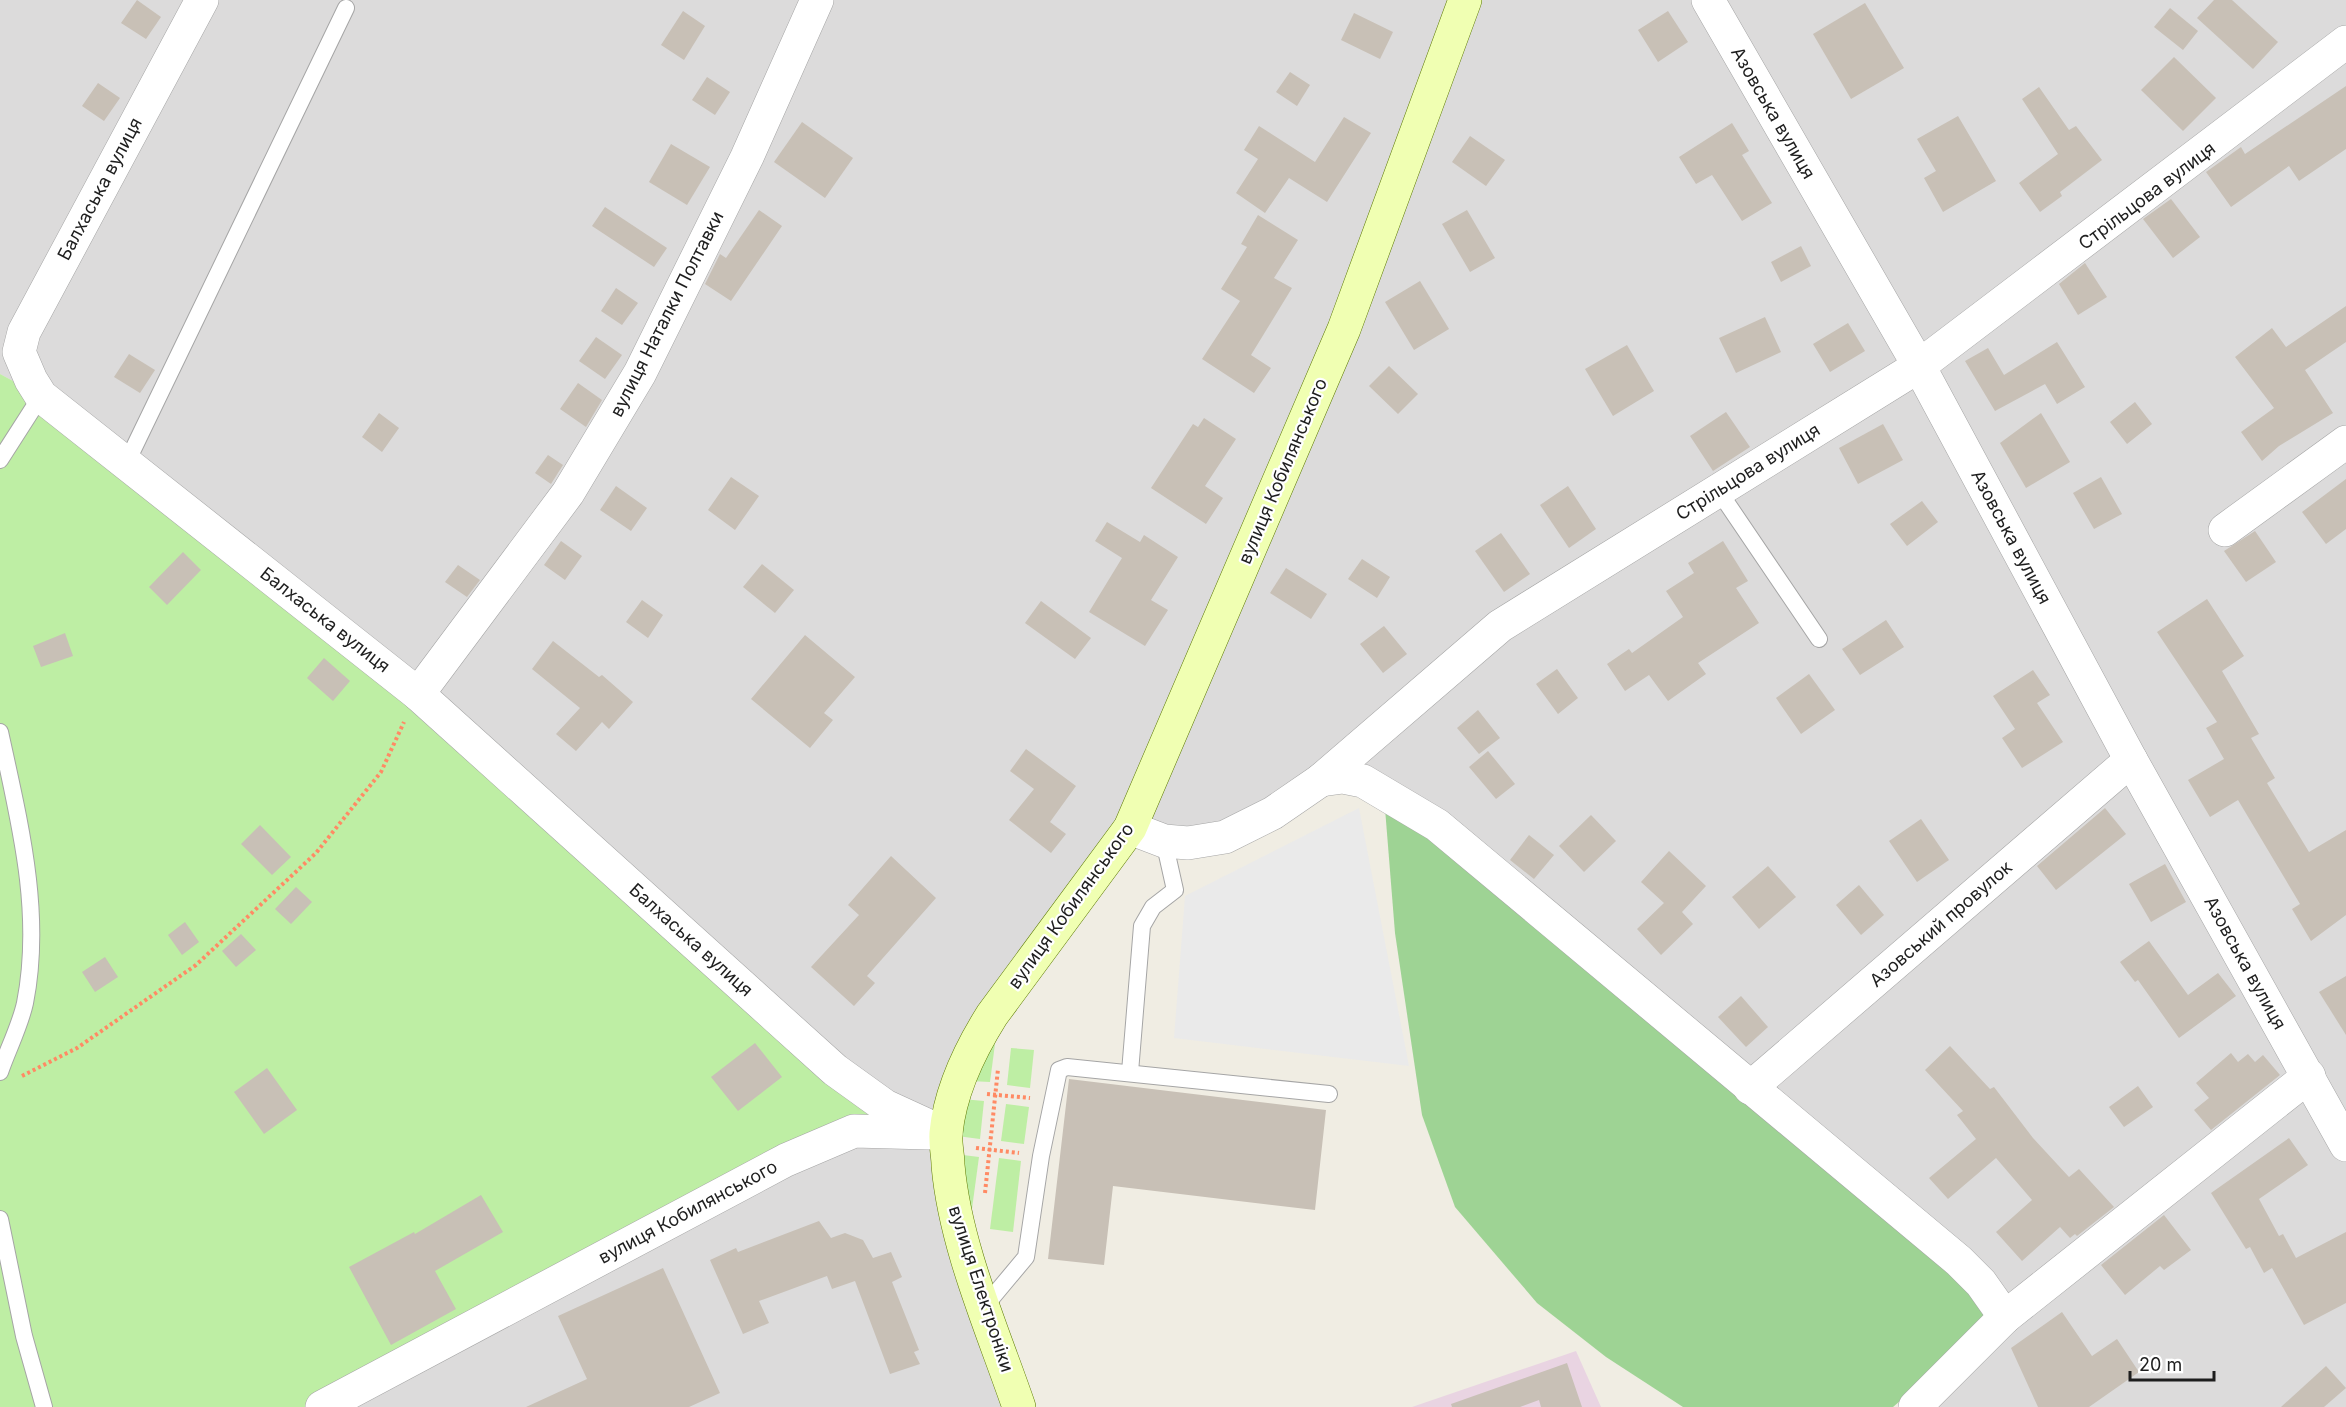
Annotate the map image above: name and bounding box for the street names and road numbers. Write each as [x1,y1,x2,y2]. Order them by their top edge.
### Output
street label: Азовська вулиця [1727,43,1820,182]
street label: Балхаська вулиця [53,114,146,264]
street label: Стрільцова вулиця [2074,137,2219,254]
street label: вулиця Наталки Полтавки [606,208,728,420]
street label: вулиця Кобилянського [1234,375,1331,567]
street label: Стрільцова вулиця [1672,419,1824,524]
street label: Азовська вулиця [1967,466,2056,607]
street label: Балхаська вулиця [256,563,394,677]
street label: вулиця Кобилянського [1003,819,1138,993]
street label: Азовський провулок [1865,856,2016,991]
street label: Балхаська вулиця [625,879,757,1000]
street label: Азовська вулиця [2200,893,2291,1033]
street label: вулиця Кобилянського [595,1155,781,1268]
street label: вулиця Електроніки [945,1203,1018,1375]

